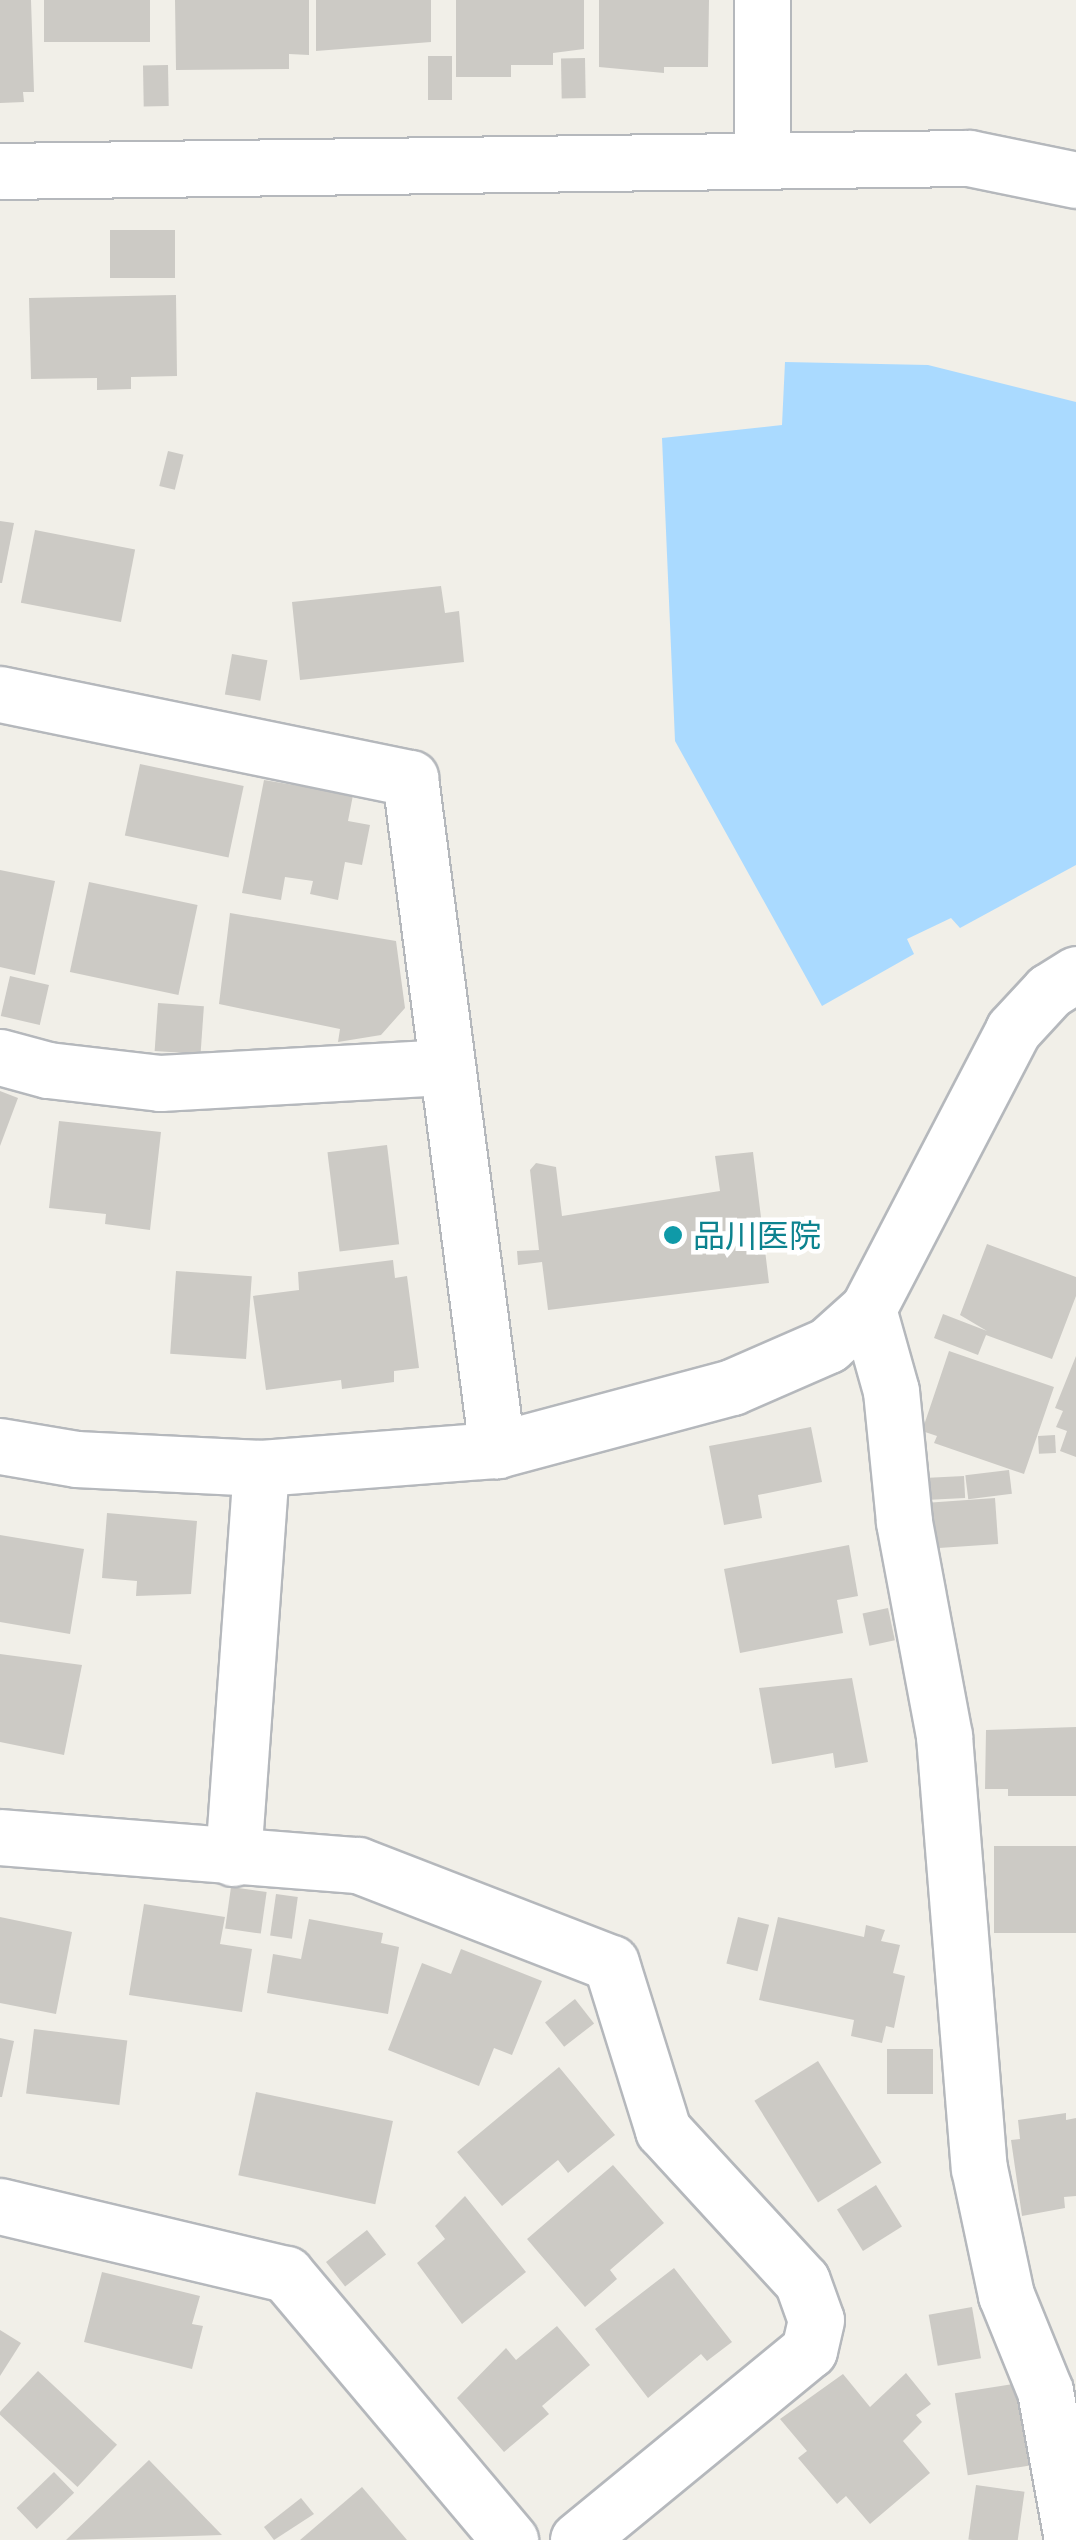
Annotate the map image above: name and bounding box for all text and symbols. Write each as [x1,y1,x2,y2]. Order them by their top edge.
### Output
place label: 品川医院 [693,1216,821,1254]
marker: 品川医院 [662,1224,684,1246]

